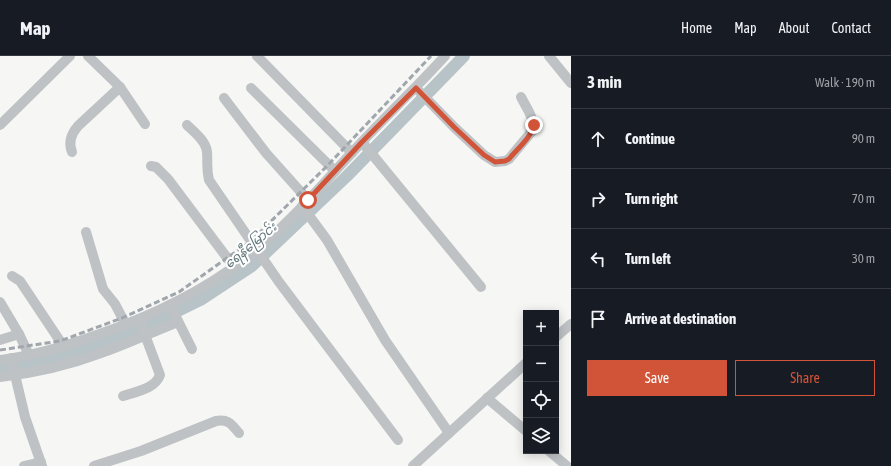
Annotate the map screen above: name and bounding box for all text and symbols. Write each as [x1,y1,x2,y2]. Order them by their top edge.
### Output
text: Map [20,17,51,39]
text: Home [681,20,712,36]
text: Map [734,20,757,36]
text: About [779,20,810,36]
text: Contact [832,20,871,36]
text: 3 min [587,72,622,92]
text: Walk · 190 m [815,75,875,90]
route end [525,116,543,134]
icon: ahead [587,128,609,150]
text: Continue [625,130,675,147]
text: 90 m [852,131,875,146]
icon: right [587,188,609,210]
text: Turn right [625,190,678,207]
route start [299,191,317,209]
text: 70 m [852,191,875,206]
water label: ရေနီမြောင်း [220,217,283,274]
icon: left [587,248,609,270]
text: Turn left [625,250,671,267]
text: 30 m [852,251,875,266]
icon: arrive [587,308,609,330]
map controls [523,310,559,454]
button: + [523,310,559,346]
text: Arrive at destination [625,310,736,327]
button: − [523,346,559,382]
button: Save [587,360,727,396]
button: Share [735,360,875,396]
button: locate [523,382,559,418]
button: layers [523,418,559,454]

